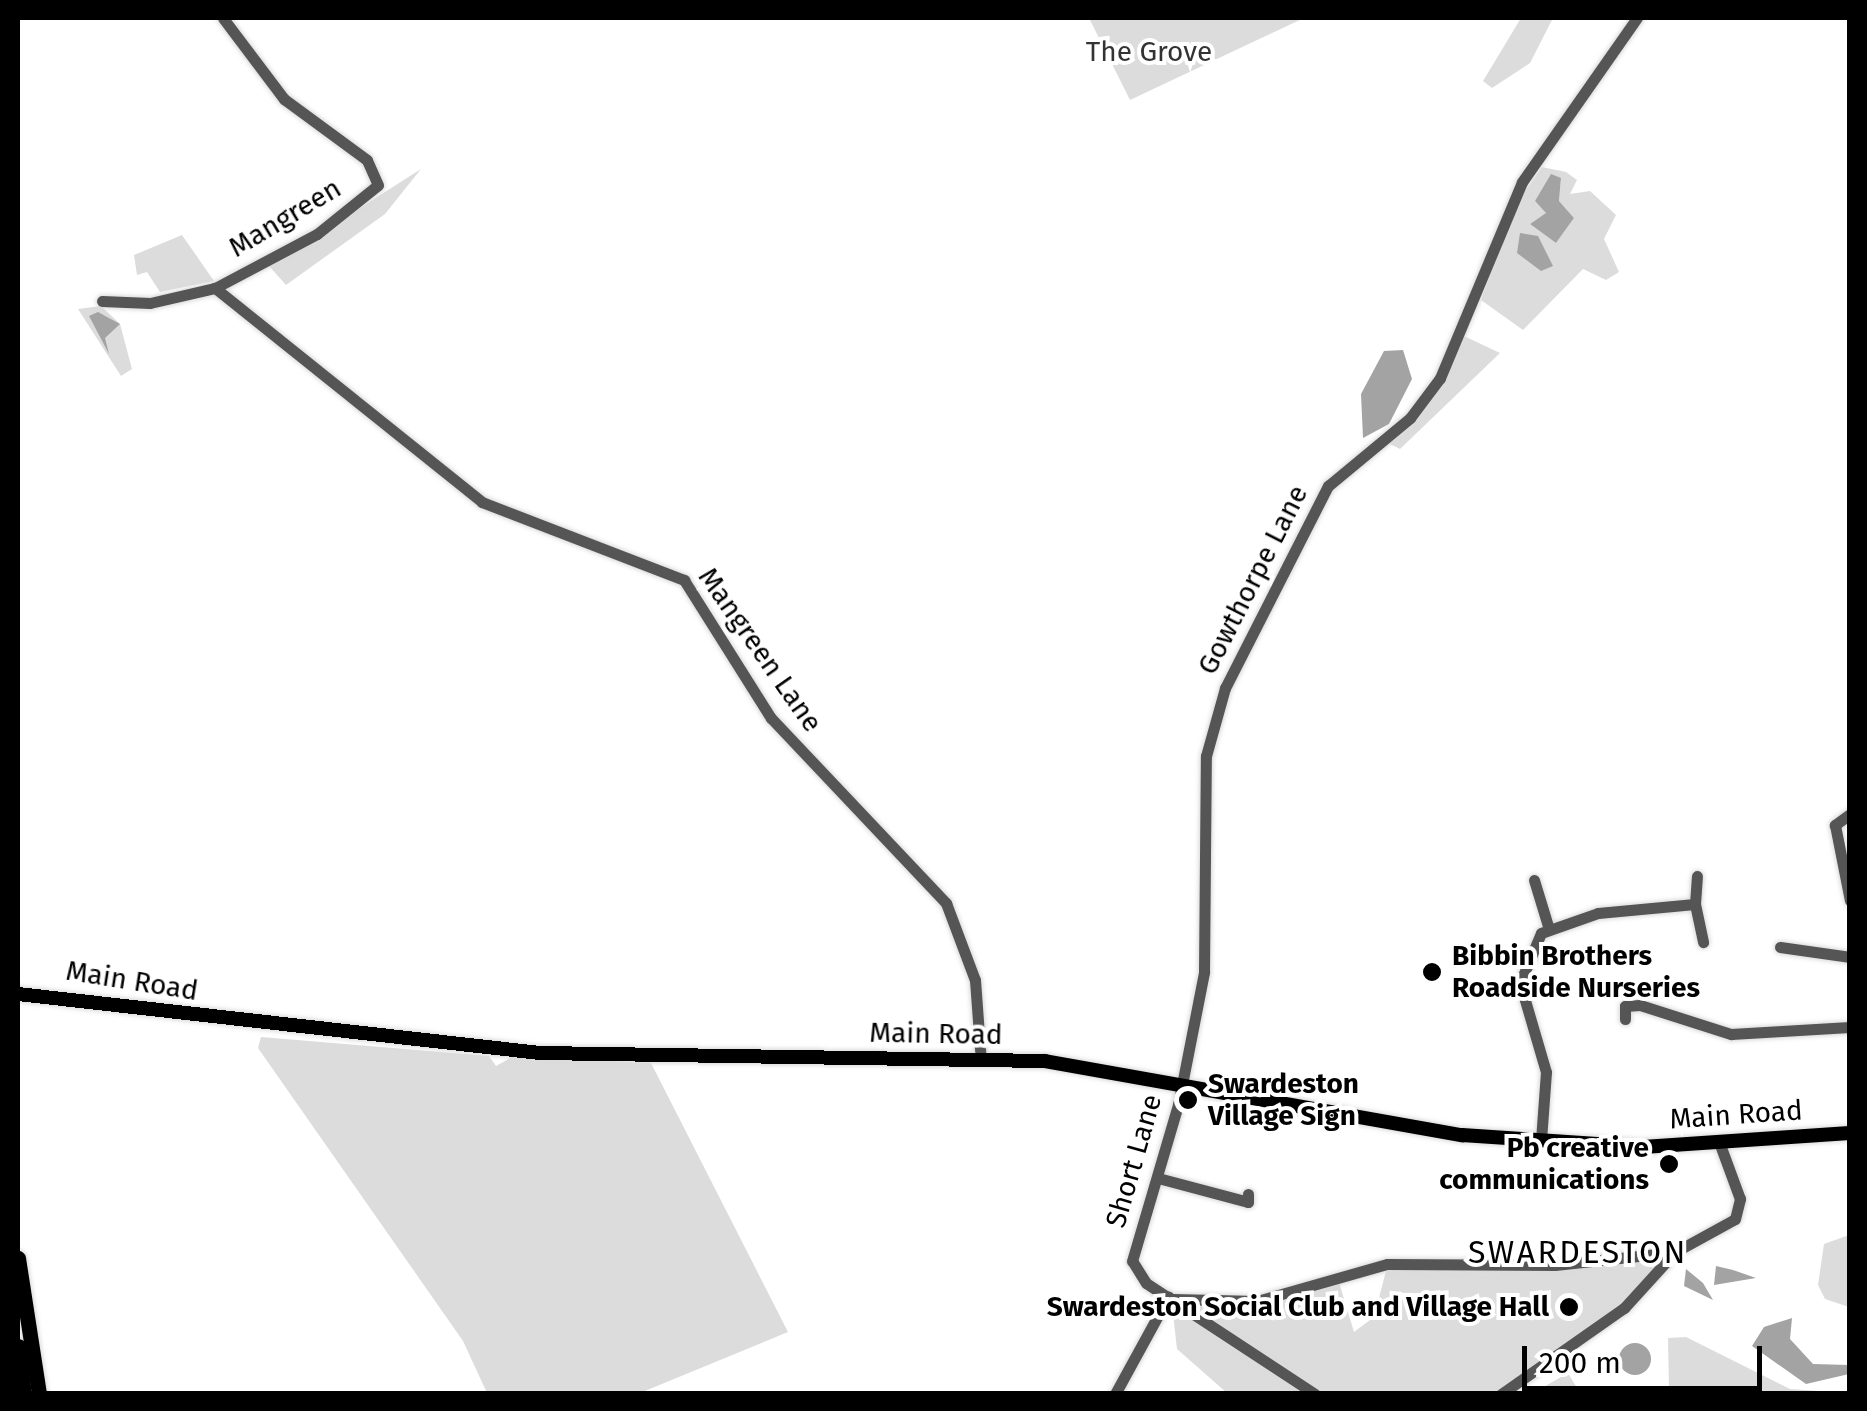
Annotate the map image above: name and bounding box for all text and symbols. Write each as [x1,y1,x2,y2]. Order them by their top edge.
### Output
park label: The Grove [1086,35,1212,69]
street label: Mangreen [223,171,347,265]
street label: Gowthorpe Lane [1191,480,1315,680]
street label: Mangreen Lane [691,561,829,739]
place label: Bibbin Brothers Roadside Nurseries [1452,939,1700,1005]
street label: Main Road [64,954,200,1008]
marker: Bibbin Brothers Roadside Nurseries [1421,961,1443,983]
street label: Main Road [869,1016,1003,1052]
place label: Swardeston Village Sign [1208,1067,1359,1133]
marker: Swardeston Village Sign [1177,1089,1199,1111]
street label: Short Lane [1099,1091,1169,1231]
street label: Main Road [1668,1094,1804,1136]
place label: Pb creative communications [1439,1131,1649,1197]
marker: Pb creative communications [1658,1153,1680,1175]
district label: SWARDESTON [1468,1233,1688,1271]
place label: Swardeston Social Club and Village Hall [1047,1290,1549,1324]
marker: Swardeston Social Club and Village Hall [1558,1296,1580,1318]
scale bar [1527,1326,1767,1388]
text: 200 m [1539,1345,1621,1381]

